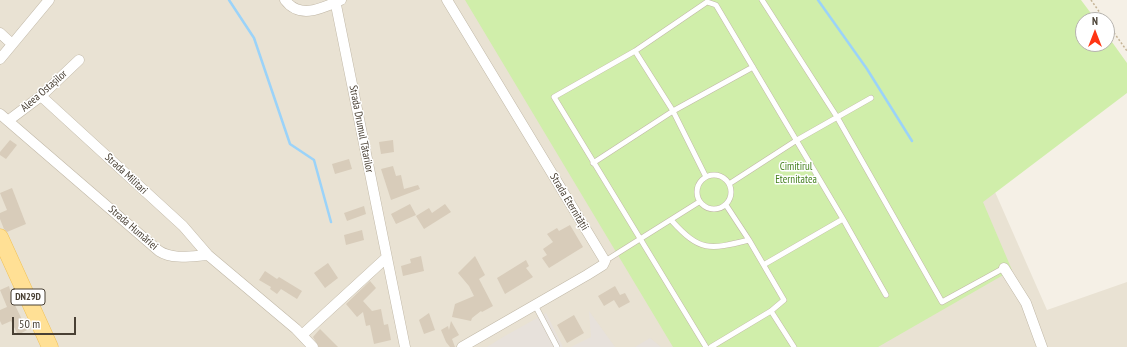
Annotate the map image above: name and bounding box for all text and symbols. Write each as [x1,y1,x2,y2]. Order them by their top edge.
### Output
north arrow [1075,12,1115,52]
text: N [1092,14,1098,28]
street label: Aleea Ostașilor [18,67,70,115]
street label: Strada Drumul Tătarilor [346,84,376,174]
street label: Strada Militari [102,151,150,197]
park label: Cimitirul Eternitatea [775,160,817,186]
street label: Strada Eternității [547,171,591,233]
street label: Strada Humăriei [106,203,160,253]
road number: DN29D [11,289,45,305]
scale bar [14,309,78,335]
text: 50 m [19,316,40,331]

